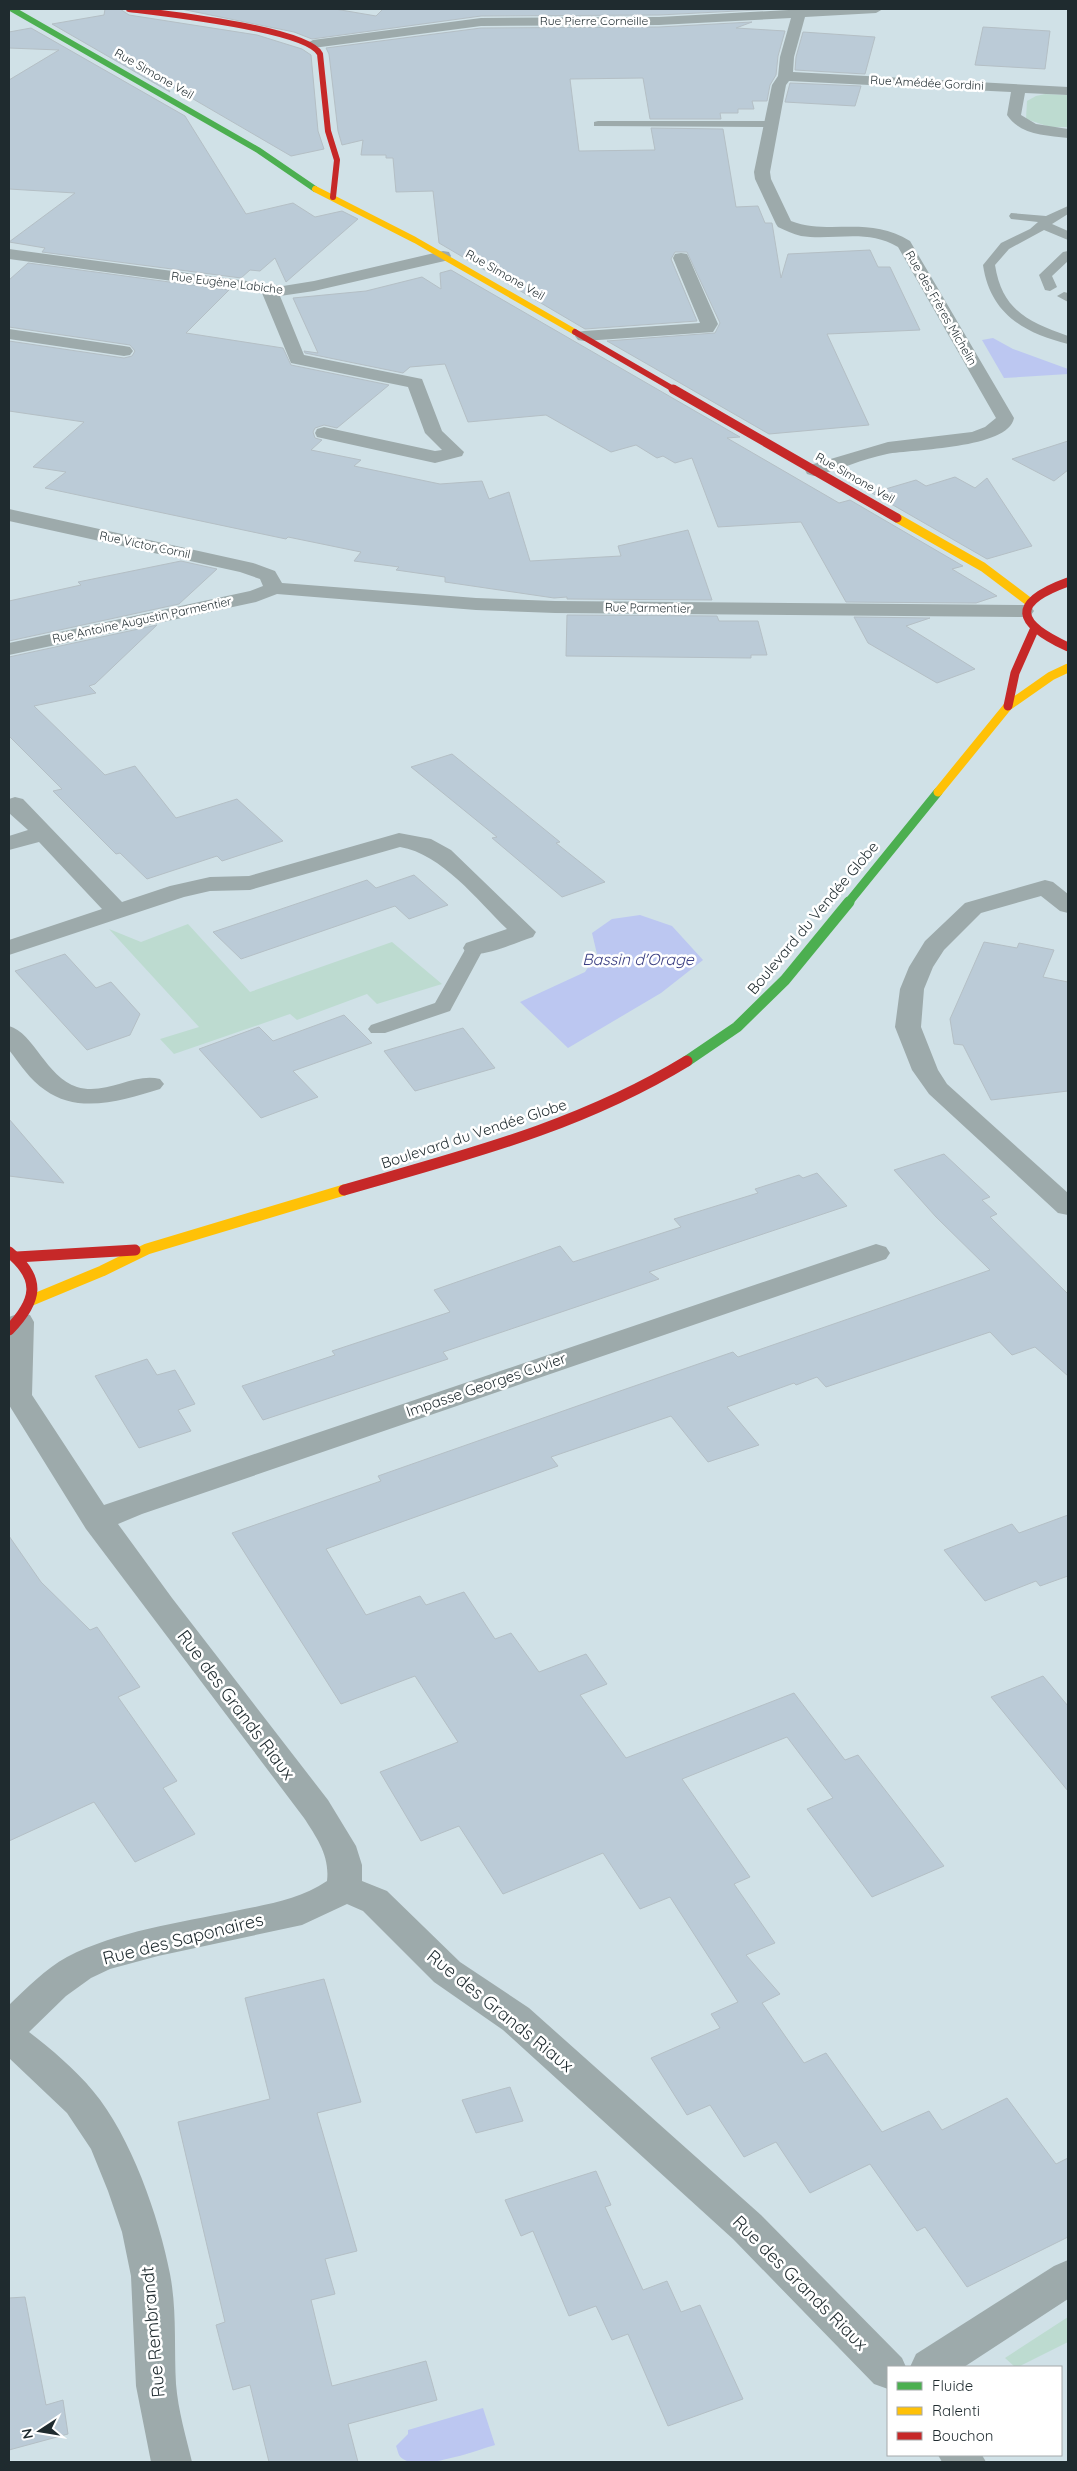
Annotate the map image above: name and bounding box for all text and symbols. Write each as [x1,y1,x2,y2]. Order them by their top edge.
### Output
street label: Rue Pierre Corneille [540,13,648,28]
street label: Rue Simone Veil [112,45,197,102]
street label: Rue Amédée Gordini [870,72,984,93]
street label: Rue Simone Veil [463,246,548,303]
street label: Rue des Frères Michelin [902,248,980,368]
street label: Rue Eugène Labiche [170,268,284,297]
street label: Rue Simone Veil [813,449,898,506]
street label: Rue Victor Cornil [98,528,192,561]
street label: Rue Antoine Augustin Parmentier [51,593,233,646]
street label: Rue Parmentier [605,599,692,616]
street label: Boulevard du Vendée Globe [743,837,882,998]
water label: Bassin d'Orage [582,949,695,969]
street label: Boulevard du Vendée Globe [379,1095,569,1173]
street label: Impasse Georges Cuvier [403,1348,569,1421]
street label: Rue des Grands Riaux [172,1625,301,1785]
street label: Rue des Saponaires [100,1907,266,1970]
street label: Rue des Grands Riaux [422,1944,579,2077]
street label: Rue des Grands Riaux [728,2210,873,2355]
street label: Rue Rembrandt [135,2265,170,2399]
legend [887,2366,1062,2456]
text: Fluide [932,2376,973,2395]
text: Ralenti [932,2401,980,2420]
north arrow [15,2406,65,2456]
text: Bouchon [932,2426,993,2445]
text: N [17,2427,37,2441]

